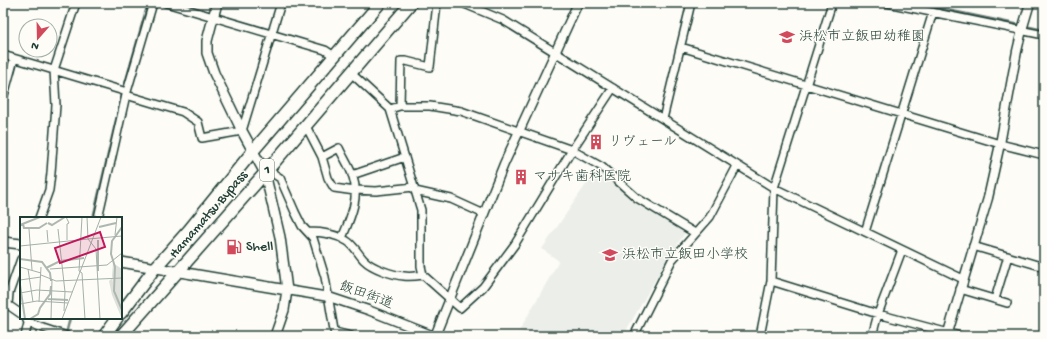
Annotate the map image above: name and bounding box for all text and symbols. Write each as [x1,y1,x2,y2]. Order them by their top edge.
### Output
north arrow [18,18,58,58]
school or university icon: 浜松市立飯田幼稚園 [778,28,796,46]
place label: 浜松市立飯田幼稚園 [799,29,925,46]
text: N [30,39,41,52]
building icon: リヴェール [587,133,605,151]
place label: リヴェール [608,134,677,151]
road number: 1 [260,159,274,181]
street label: Hamamatsu Bypass [166,167,252,262]
building icon: マサキ歯科医院 [512,168,530,186]
place label: マサキ歯科医院 [533,169,631,186]
inset map [20,217,122,319]
fuel station icon: Shell [225,238,243,256]
place label: Shell [246,239,273,256]
school or university icon: 浜松市立飯田小学校 [601,246,619,264]
place label: 浜松市立飯田小学校 [622,247,748,264]
street label: 飯田街道 [337,278,395,314]

